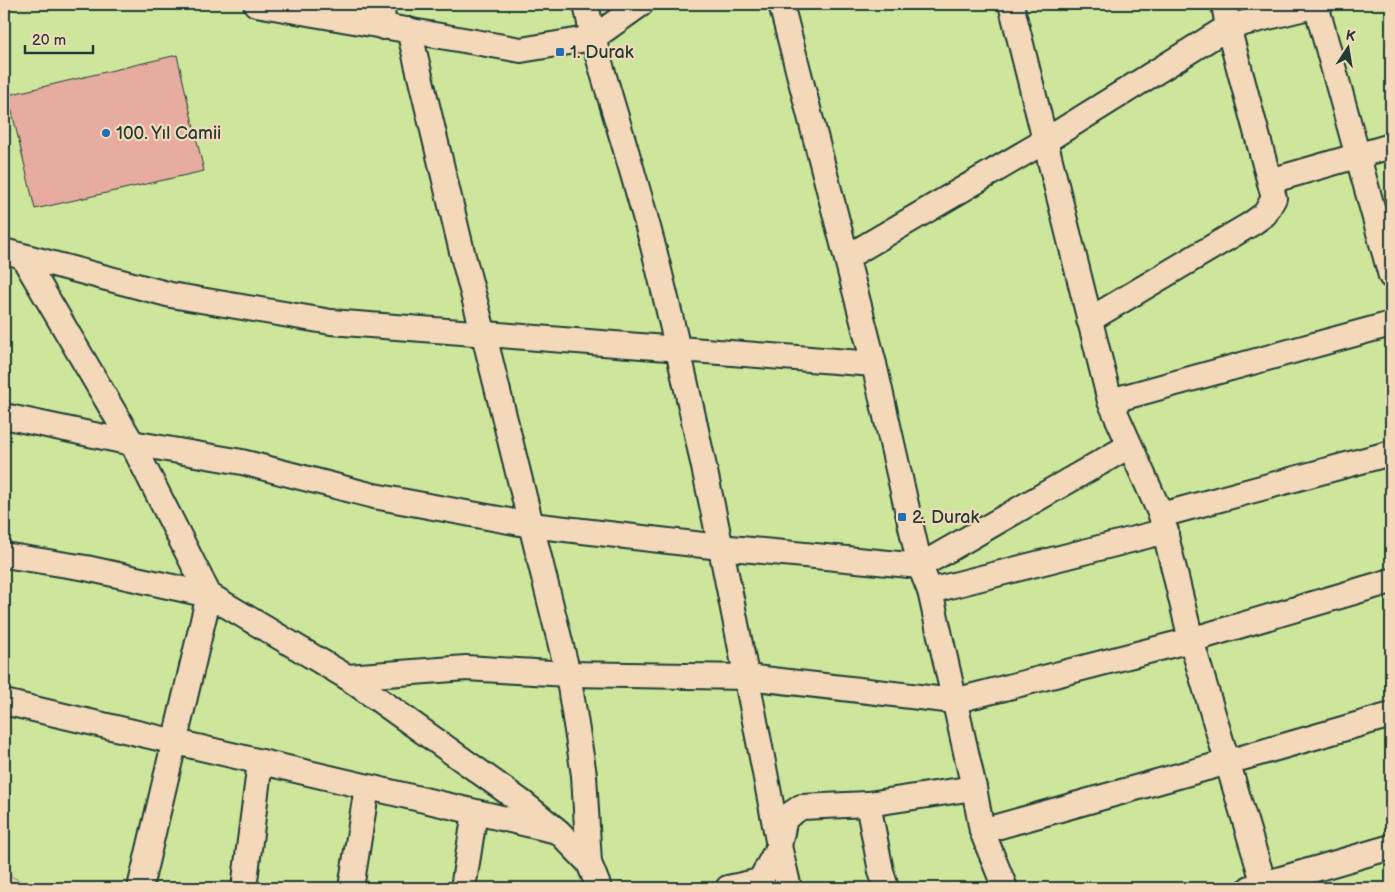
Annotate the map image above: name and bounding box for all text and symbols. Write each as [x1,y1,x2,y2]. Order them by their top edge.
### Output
scale bar [25,22,92,54]
north arrow [1322,22,1372,72]
text: K [1344,26,1357,45]
text: 20 m [32,31,66,50]
place label: 1. Durak [570,42,634,63]
marker: 1. Durak [554,46,566,58]
place label: 100. Yıl Camii [116,123,221,144]
marker: 100. Yıl Camii [100,127,112,139]
place label: 2. Durak [912,507,979,528]
marker: 2. Durak [896,511,908,523]

